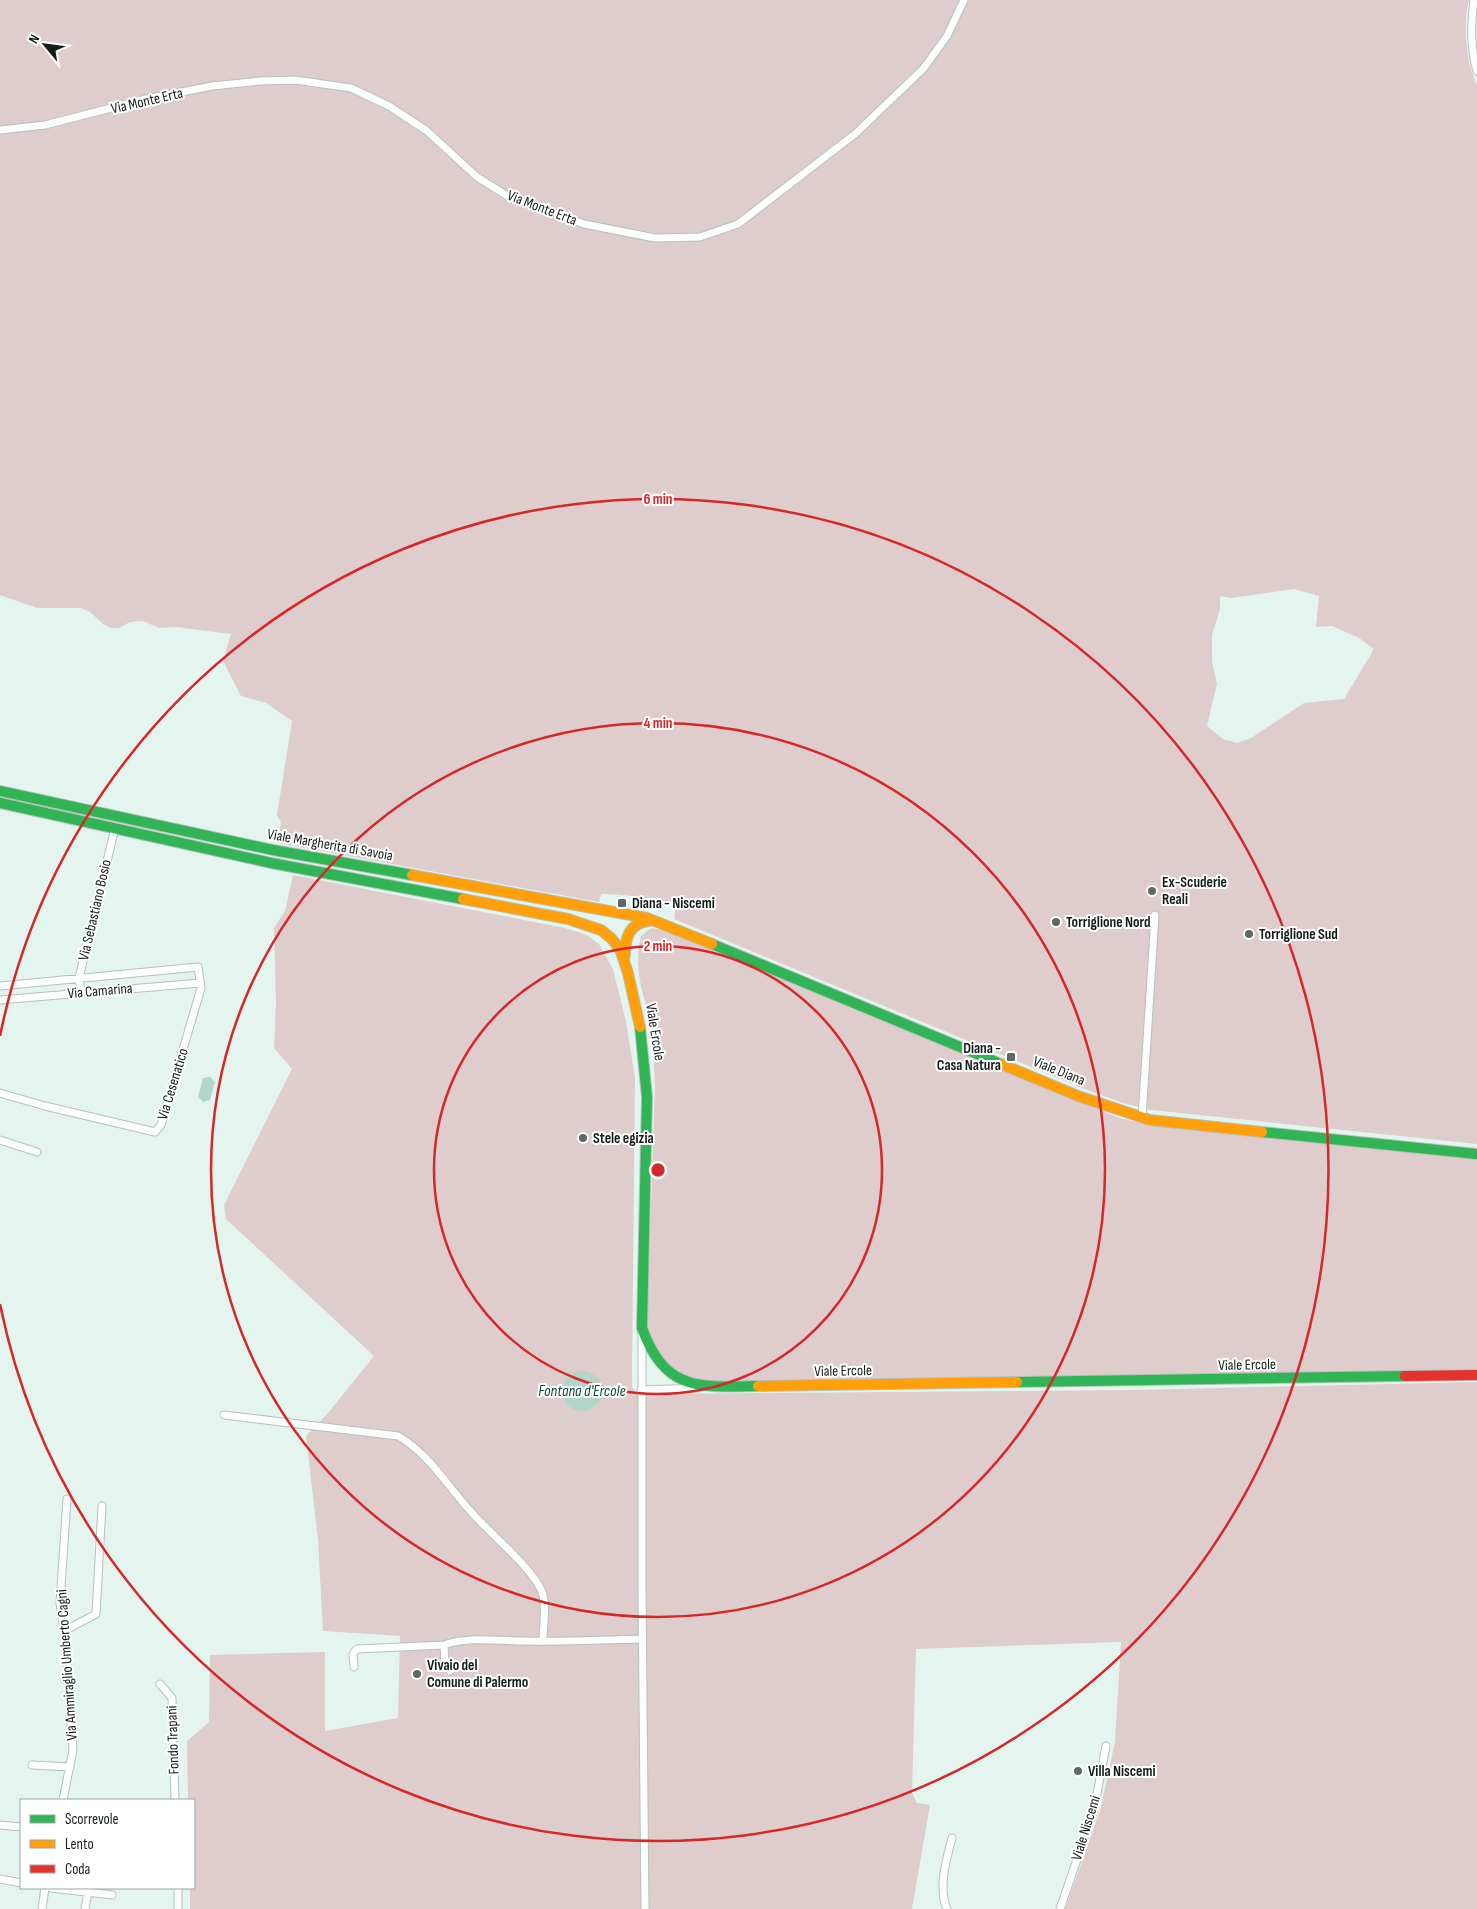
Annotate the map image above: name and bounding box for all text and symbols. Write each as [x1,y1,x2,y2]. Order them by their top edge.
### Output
north arrow [20,20,70,70]
text: N [25,32,43,46]
street label: Via Monte Erta [109,83,185,118]
street label: Via Monte Erta [504,186,580,230]
text: 6 min [643,490,673,509]
text: 4 min [644,714,672,733]
street label: Viale Margherita di Savoia [266,825,395,865]
street label: Via Sebastiano Bosio [74,858,116,962]
place label: Ex-Scuderie Reali [1162,873,1227,909]
marker: Ex-Scuderie Reali [1146,885,1158,897]
place label: Diana - Niscemi [632,894,715,913]
marker: Diana - Niscemi [616,897,628,909]
place label: Torriglione Nord [1066,913,1151,932]
marker: Torriglione Nord [1050,916,1062,928]
place label: Torriglione Sud [1259,925,1338,944]
marker: Torriglione Sud [1243,928,1255,940]
text: 2 min [644,937,672,956]
street label: Via Camarina [67,979,134,1003]
street label: Viale Ercole [641,1002,669,1062]
place label: Diana - Casa Natura [937,1039,1001,1075]
street label: Via Cesenatico [153,1046,193,1122]
marker: Diana - Casa Natura [1005,1051,1017,1063]
street label: Viale Diana [1030,1052,1088,1090]
place label: Stele egizia [593,1129,654,1148]
marker: Stele egizia [577,1132,589,1144]
centre of rings [649,1161,667,1179]
street label: Viale Ercole [1218,1355,1276,1375]
street label: Viale Ercole [814,1361,872,1381]
water label: Fontana d'Ercole [538,1382,626,1401]
street label: Via Ammiraglio Umberto Cagni [52,1588,82,1741]
place label: Vivaio del Comune di Palermo [427,1656,528,1692]
marker: Vivaio del Comune di Palermo [411,1668,423,1680]
street label: Fondo Trapani [162,1705,184,1775]
place label: Villa Niscemi [1088,1762,1155,1781]
marker: Villa Niscemi [1072,1765,1084,1777]
street label: Viale Niscemi [1067,1793,1105,1863]
legend [20,1799,195,1889]
text: Scorrevole [65,1810,119,1829]
text: Lento [65,1835,94,1854]
text: Coda [65,1860,91,1879]

